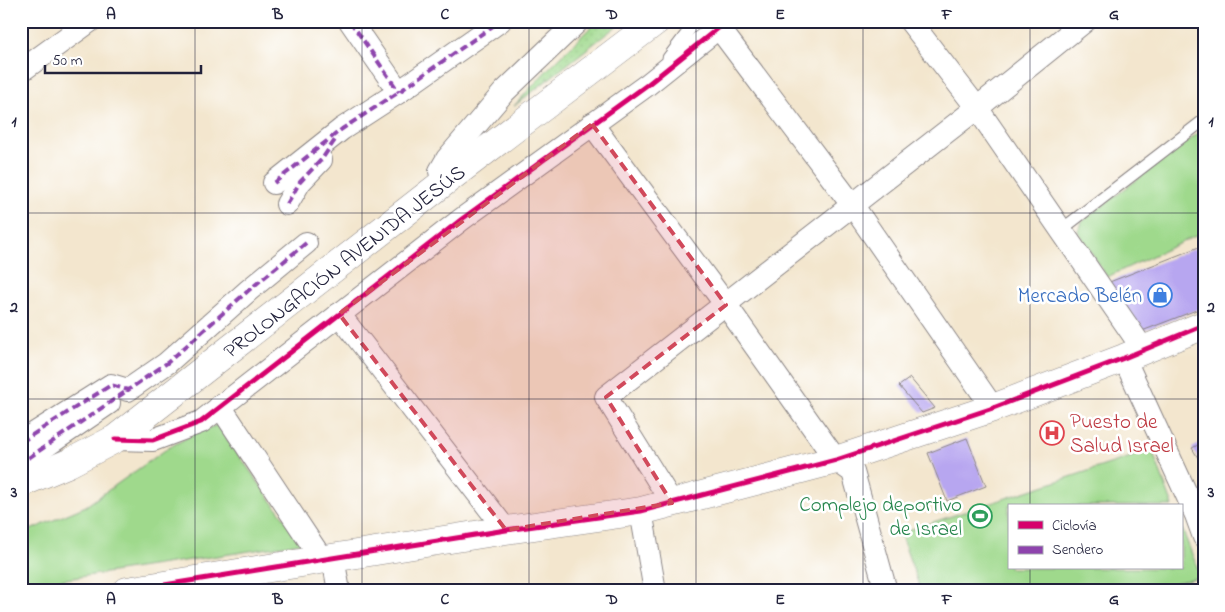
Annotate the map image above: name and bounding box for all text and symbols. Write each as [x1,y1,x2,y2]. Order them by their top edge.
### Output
text: A [106,3,116,27]
text: B [272,3,284,27]
text: C [441,3,450,27]
text: D [605,3,618,27]
text: E [775,3,785,27]
text: F [941,3,953,27]
text: G [1109,3,1119,27]
scale bar [45,42,201,74]
text: 50 m [52,50,83,72]
text: 1 [11,110,17,134]
text: 1 [1208,110,1214,134]
street label: PROLONGACIÓN AVENIDA JESÚS [218,159,472,367]
place label: Mercado Belén [1018,282,1142,312]
shop icon: Mercado Belén [1147,282,1173,308]
text: 2 [9,296,18,320]
text: 2 [1206,296,1215,320]
place label: Puesto de Salud Israel [1070,408,1174,462]
hospital icon: Puesto de Salud Israel [1039,420,1065,446]
text: 3 [10,481,18,505]
text: 3 [1207,481,1215,505]
place label: Complejo deportivo de Israel [799,491,962,545]
sports icon: Complejo deportivo de Israel [967,503,993,529]
legend [1008,504,1182,570]
text: Ciclovía [1052,515,1097,537]
text: Sendero [1052,539,1104,561]
text: A [106,588,116,612]
text: B [272,588,284,612]
text: C [441,588,450,612]
text: D [605,588,618,612]
text: E [775,588,785,612]
text: F [941,588,953,612]
text: G [1109,588,1119,612]

